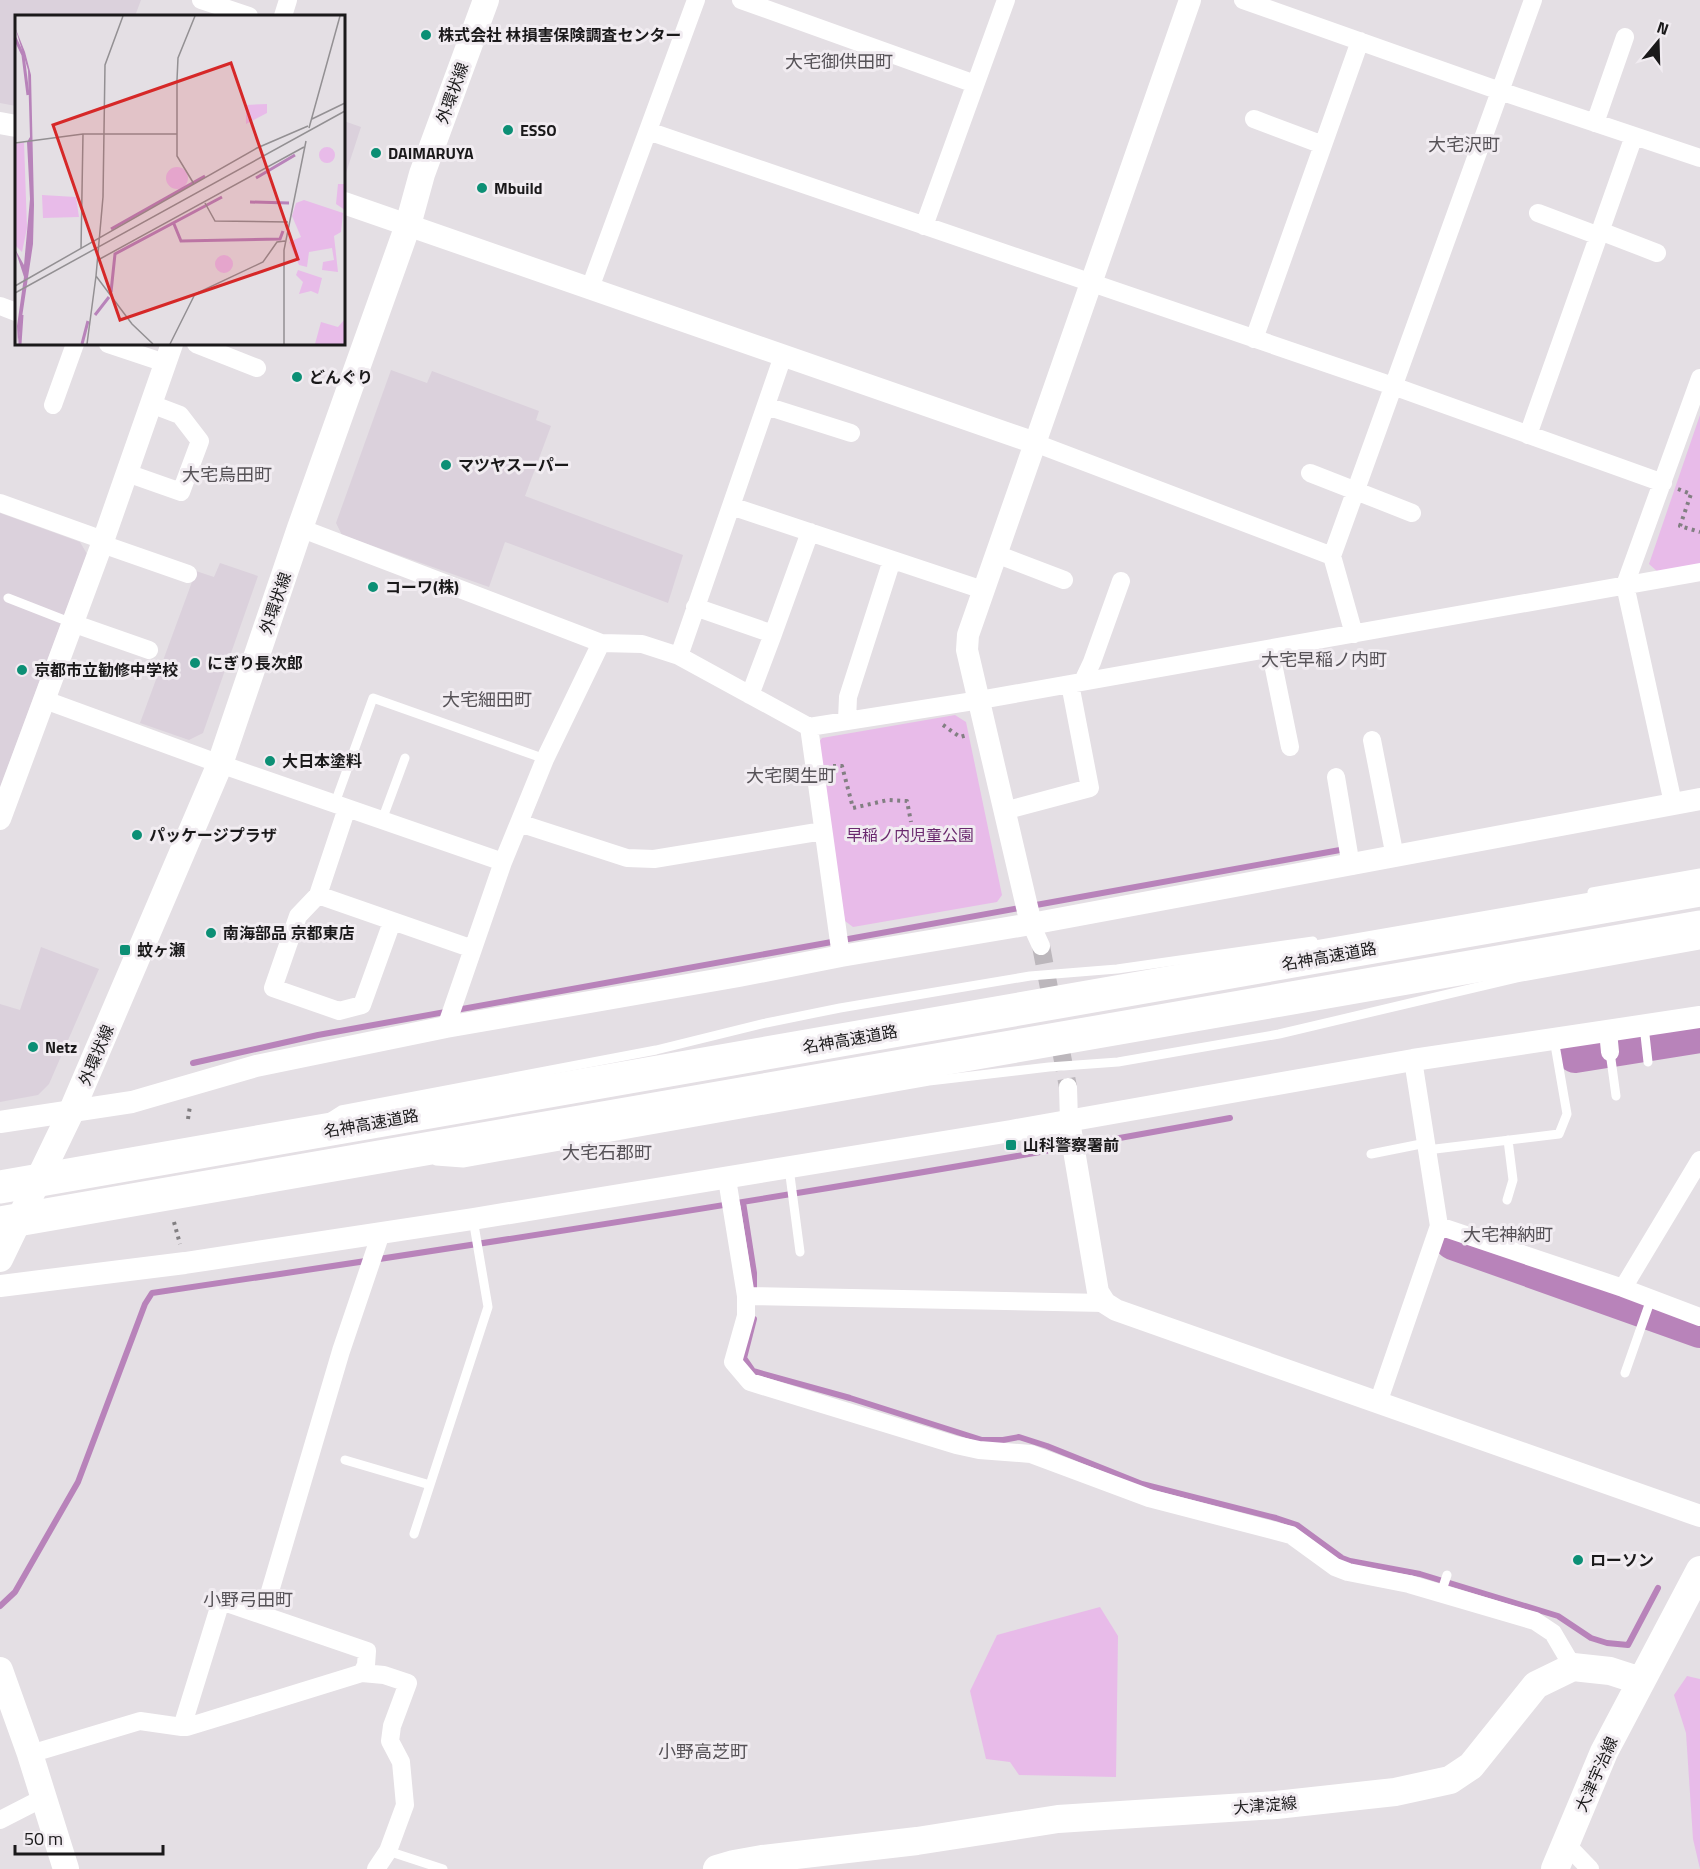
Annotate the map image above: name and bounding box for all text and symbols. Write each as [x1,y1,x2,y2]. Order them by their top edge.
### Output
north arrow [1628,12,1688,72]
inset map [15,15,345,345]
text: N [1654,15,1672,41]
place label: 株式会社 林損害保険調査センター [438,23,682,47]
marker: 株式会社 林損害保険調査センター [419,28,433,42]
district label: 大宅御供田町 [785,48,893,75]
street label: 外環状線 [430,59,474,127]
place label: ESSO [520,118,557,142]
marker: ESSO [501,123,515,137]
district label: 大宅沢町 [1428,131,1500,158]
place label: DAIMARUYA [388,141,474,165]
marker: DAIMARUYA [369,146,383,160]
place label: Mbuild [494,176,543,200]
marker: Mbuild [475,181,489,195]
place label: どんぐり [309,365,373,389]
marker: どんぐり [290,370,304,384]
place label: マツヤスーパー [458,453,570,477]
marker: マツヤスーパー [439,458,453,472]
district label: 大宅烏田町 [182,461,272,488]
street label: 外環状線 [253,569,297,637]
place label: コーワ(株) [385,575,459,599]
marker: コーワ(株) [366,580,380,594]
district label: 大宅早稲ノ内町 [1261,646,1387,673]
place label: にぎり長次郎 [207,651,303,675]
marker: にぎり長次郎 [188,656,202,670]
place label: 京都市立勧修中学校 [34,658,178,682]
marker: 京都市立勧修中学校 [15,663,29,677]
district label: 大宅細田町 [442,686,532,713]
place label: 大日本塗料 [282,749,362,773]
marker: 大日本塗料 [263,754,277,768]
district label: 大宅関生町 [746,762,836,789]
place label: パッケージプラザ [149,823,277,847]
park label: 早稲ノ内児童公園 [846,823,974,847]
marker: パッケージプラザ [130,828,144,842]
place label: 南海部品 京都東店 [223,921,355,945]
marker: 南海部品 京都東店 [204,926,218,940]
street label: 名神高速道路 [1280,936,1378,976]
place label: 蚊ヶ瀬 [137,938,185,962]
marker: 蚊ヶ瀬 [118,943,132,957]
street label: 名神高速道路 [801,1019,899,1059]
street label: 外環状線 [72,1021,120,1089]
place label: Netz [45,1035,77,1059]
marker: Netz [26,1040,40,1054]
street label: 名神高速道路 [322,1103,420,1143]
place label: 山科警察署前 [1023,1133,1119,1157]
marker: 山科警察署前 [1004,1138,1018,1152]
district label: 大宅石郡町 [562,1139,652,1166]
district label: 大宅神納町 [1463,1221,1553,1248]
place label: ローソン [1590,1548,1654,1572]
marker: ローソン [1571,1553,1585,1567]
district label: 小野弓田町 [203,1586,293,1613]
street label: 大津宇治線 [1569,1733,1623,1815]
district label: 小野高芝町 [658,1738,748,1765]
street label: 大津淀線 [1232,1790,1298,1820]
scale bar [15,1818,164,1856]
text: 50 m [24,1825,63,1852]

